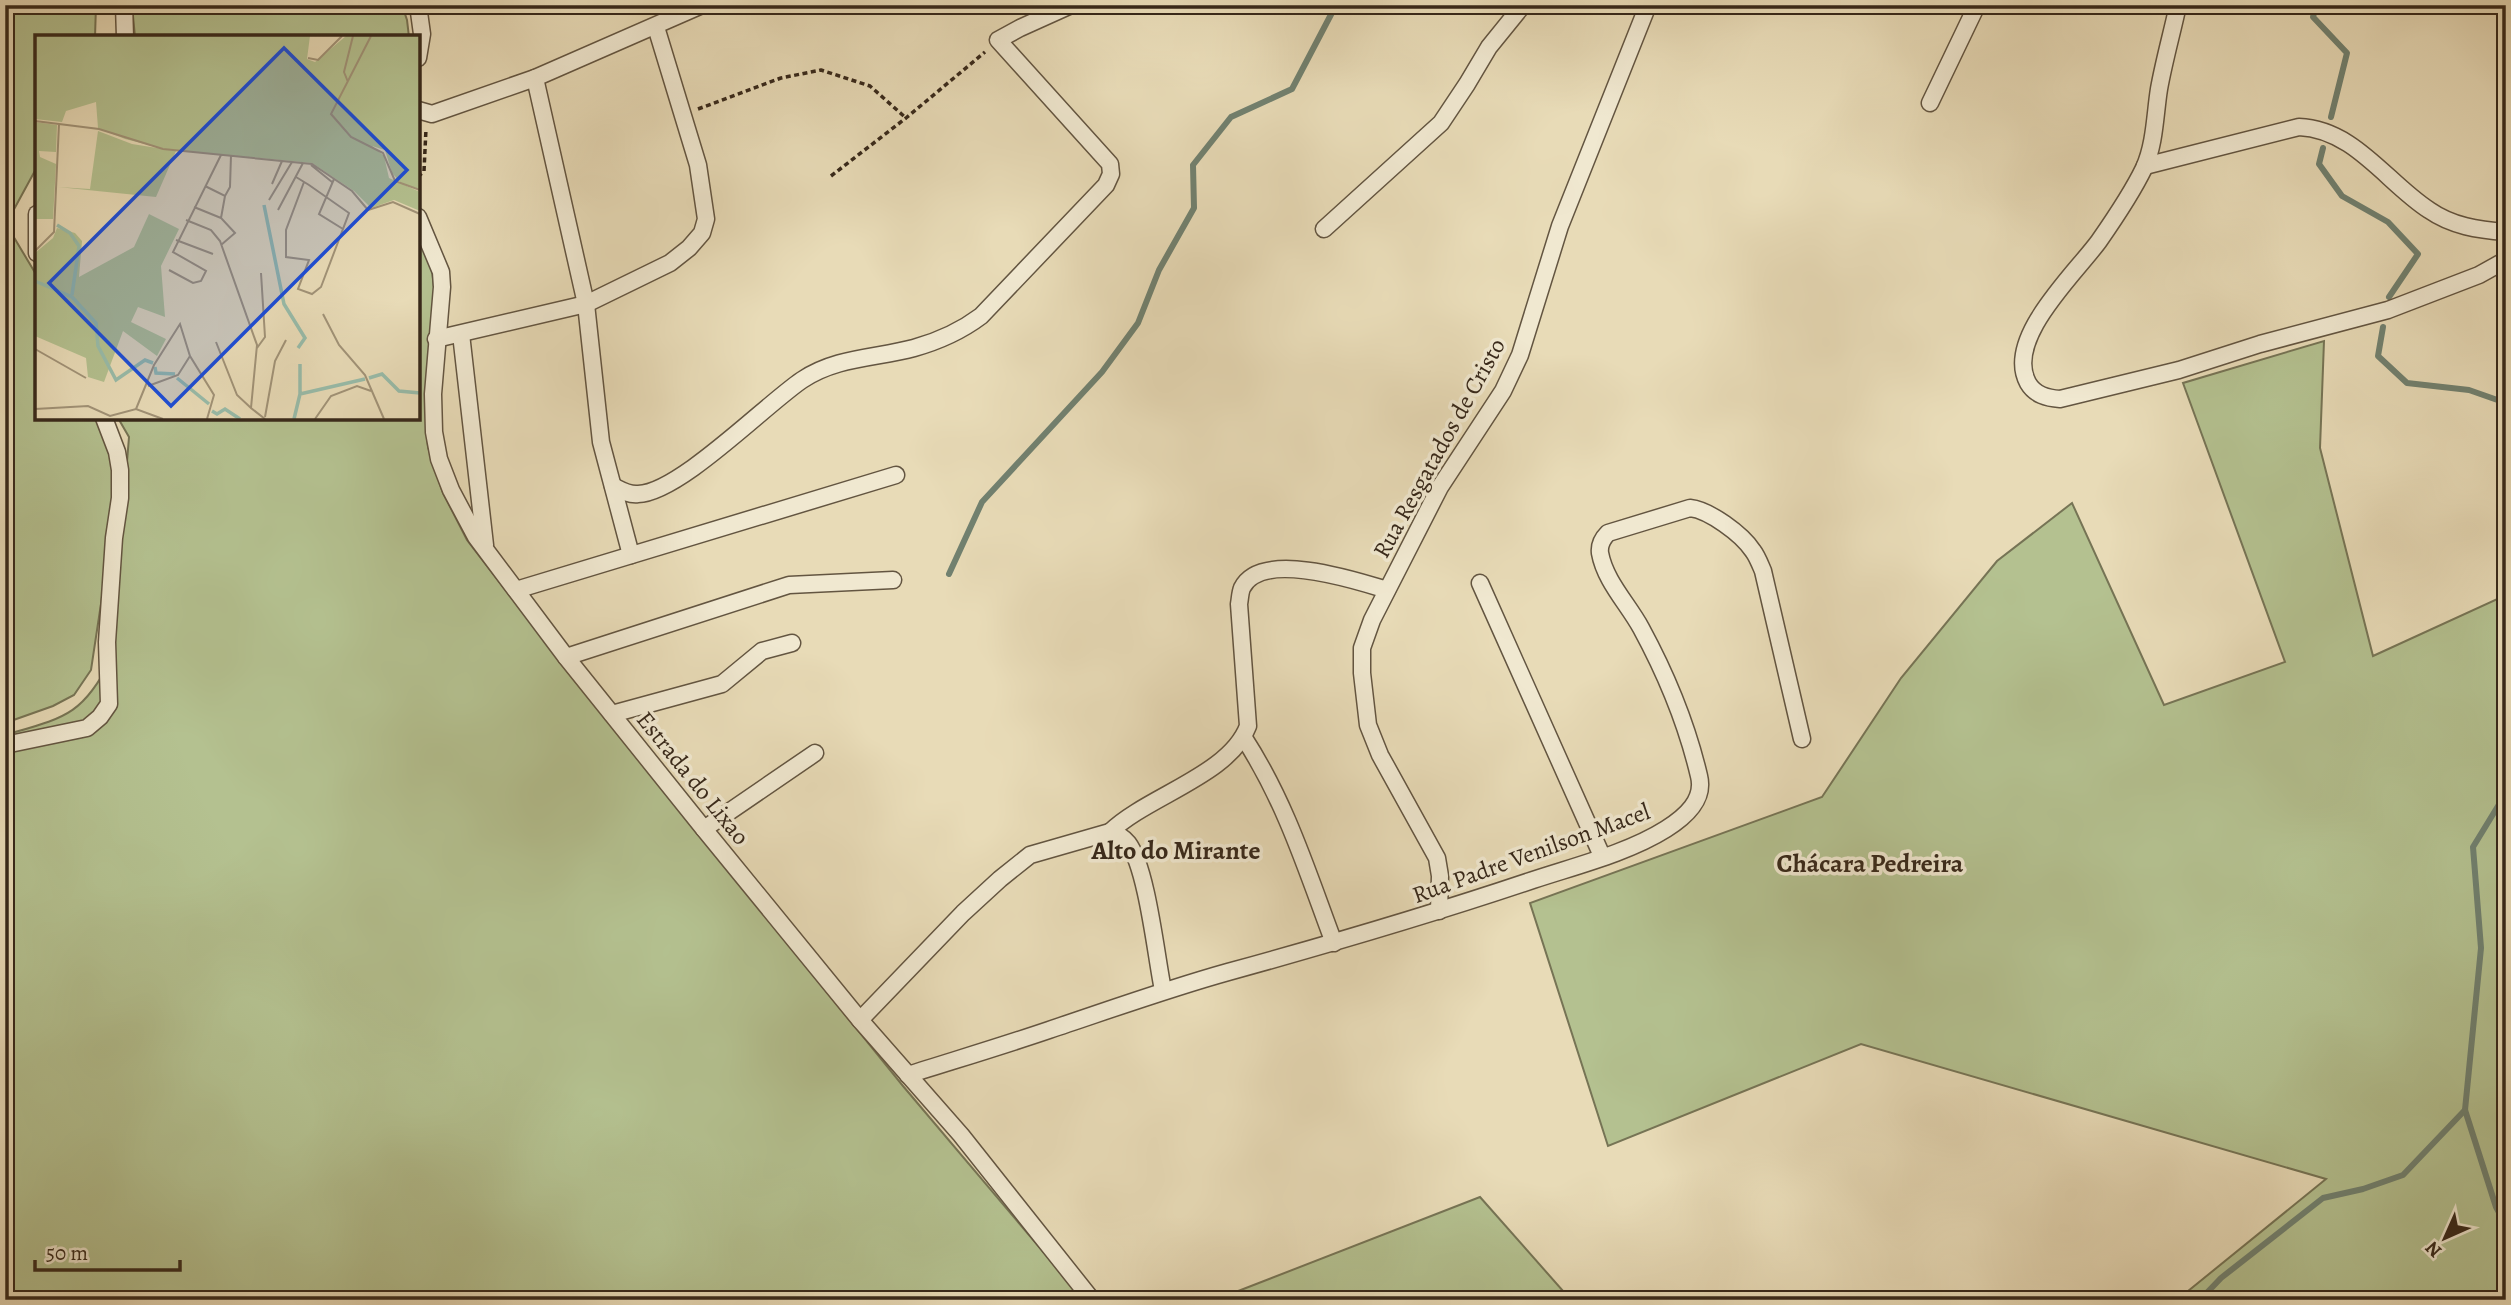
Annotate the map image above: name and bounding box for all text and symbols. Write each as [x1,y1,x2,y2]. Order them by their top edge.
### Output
inset map [35,35,420,420]
street label: Rua Resgatados de Cristo [1365,332,1513,564]
street label: Estrada do Lixao [629,704,757,852]
street label: Rua Padre Venilson Macel [1408,795,1654,911]
district label: Alto do Mirante [1091,833,1260,868]
district label: Chácara Pedreira [1777,846,1964,881]
north arrow [2410,1204,2480,1274]
scale bar [35,1228,180,1272]
text: N [2419,1235,2448,1263]
text: 50 m [46,1239,88,1267]

